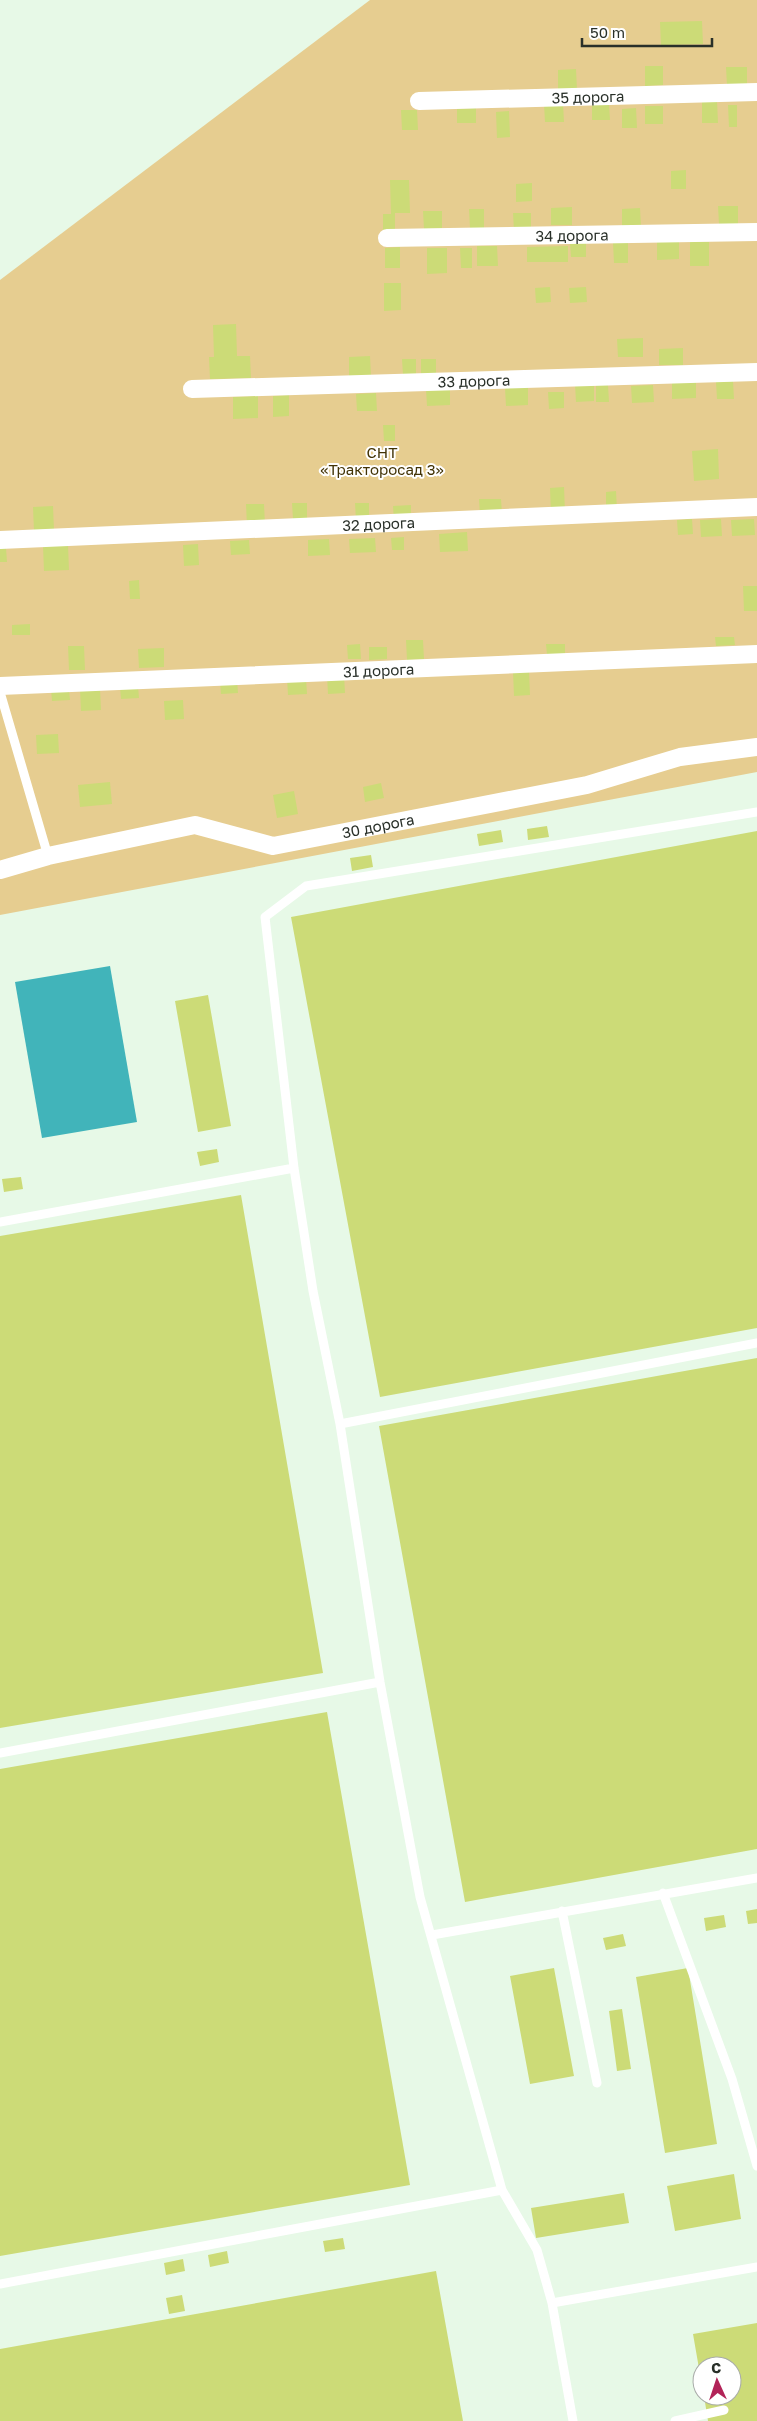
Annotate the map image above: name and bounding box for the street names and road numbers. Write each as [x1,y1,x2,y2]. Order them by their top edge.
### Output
street label: 35 дорога [551,87,625,106]
street label: 34 дорога [535,225,609,245]
street label: 33 дорога [437,370,511,391]
street label: 32 дорога [342,513,415,534]
street label: 31 дорога [343,659,415,680]
street label: 30 дорога [340,810,416,841]

